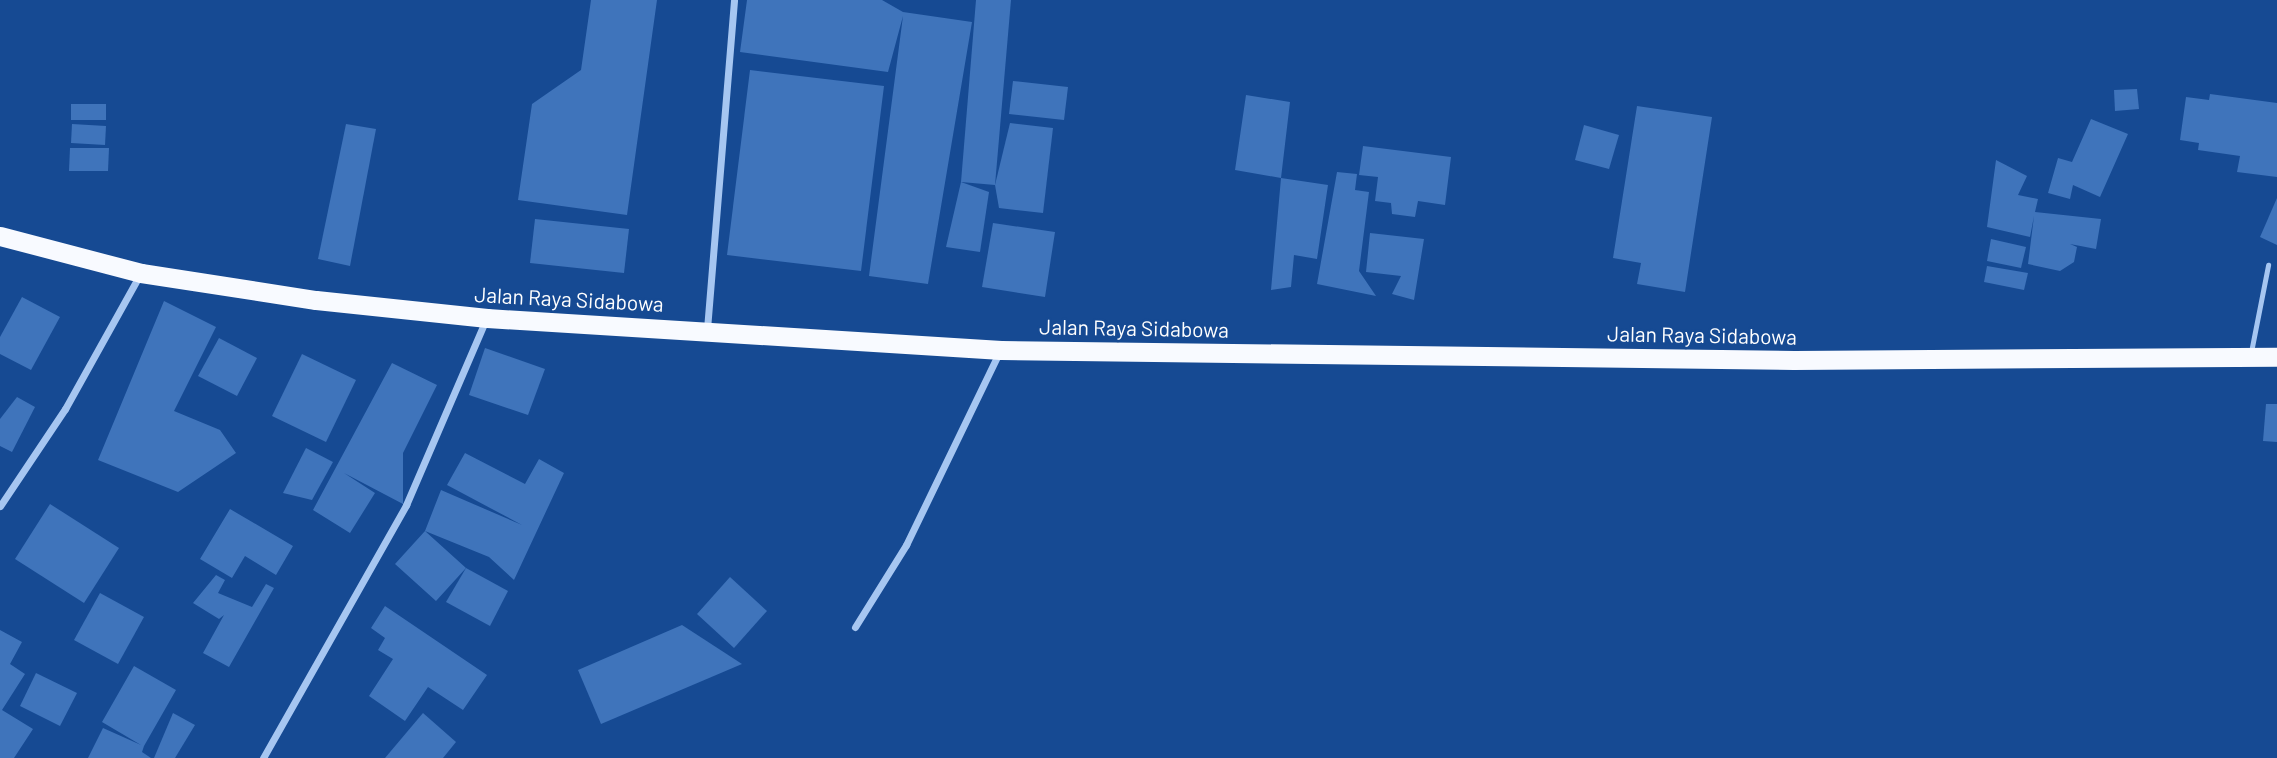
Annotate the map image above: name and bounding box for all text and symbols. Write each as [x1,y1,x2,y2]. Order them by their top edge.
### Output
street label: Jalan Raya Sidabowa [474,281,664,317]
street label: Jalan Raya Sidabowa [1039,314,1229,342]
street label: Jalan Raya Sidabowa [1607,321,1797,349]

